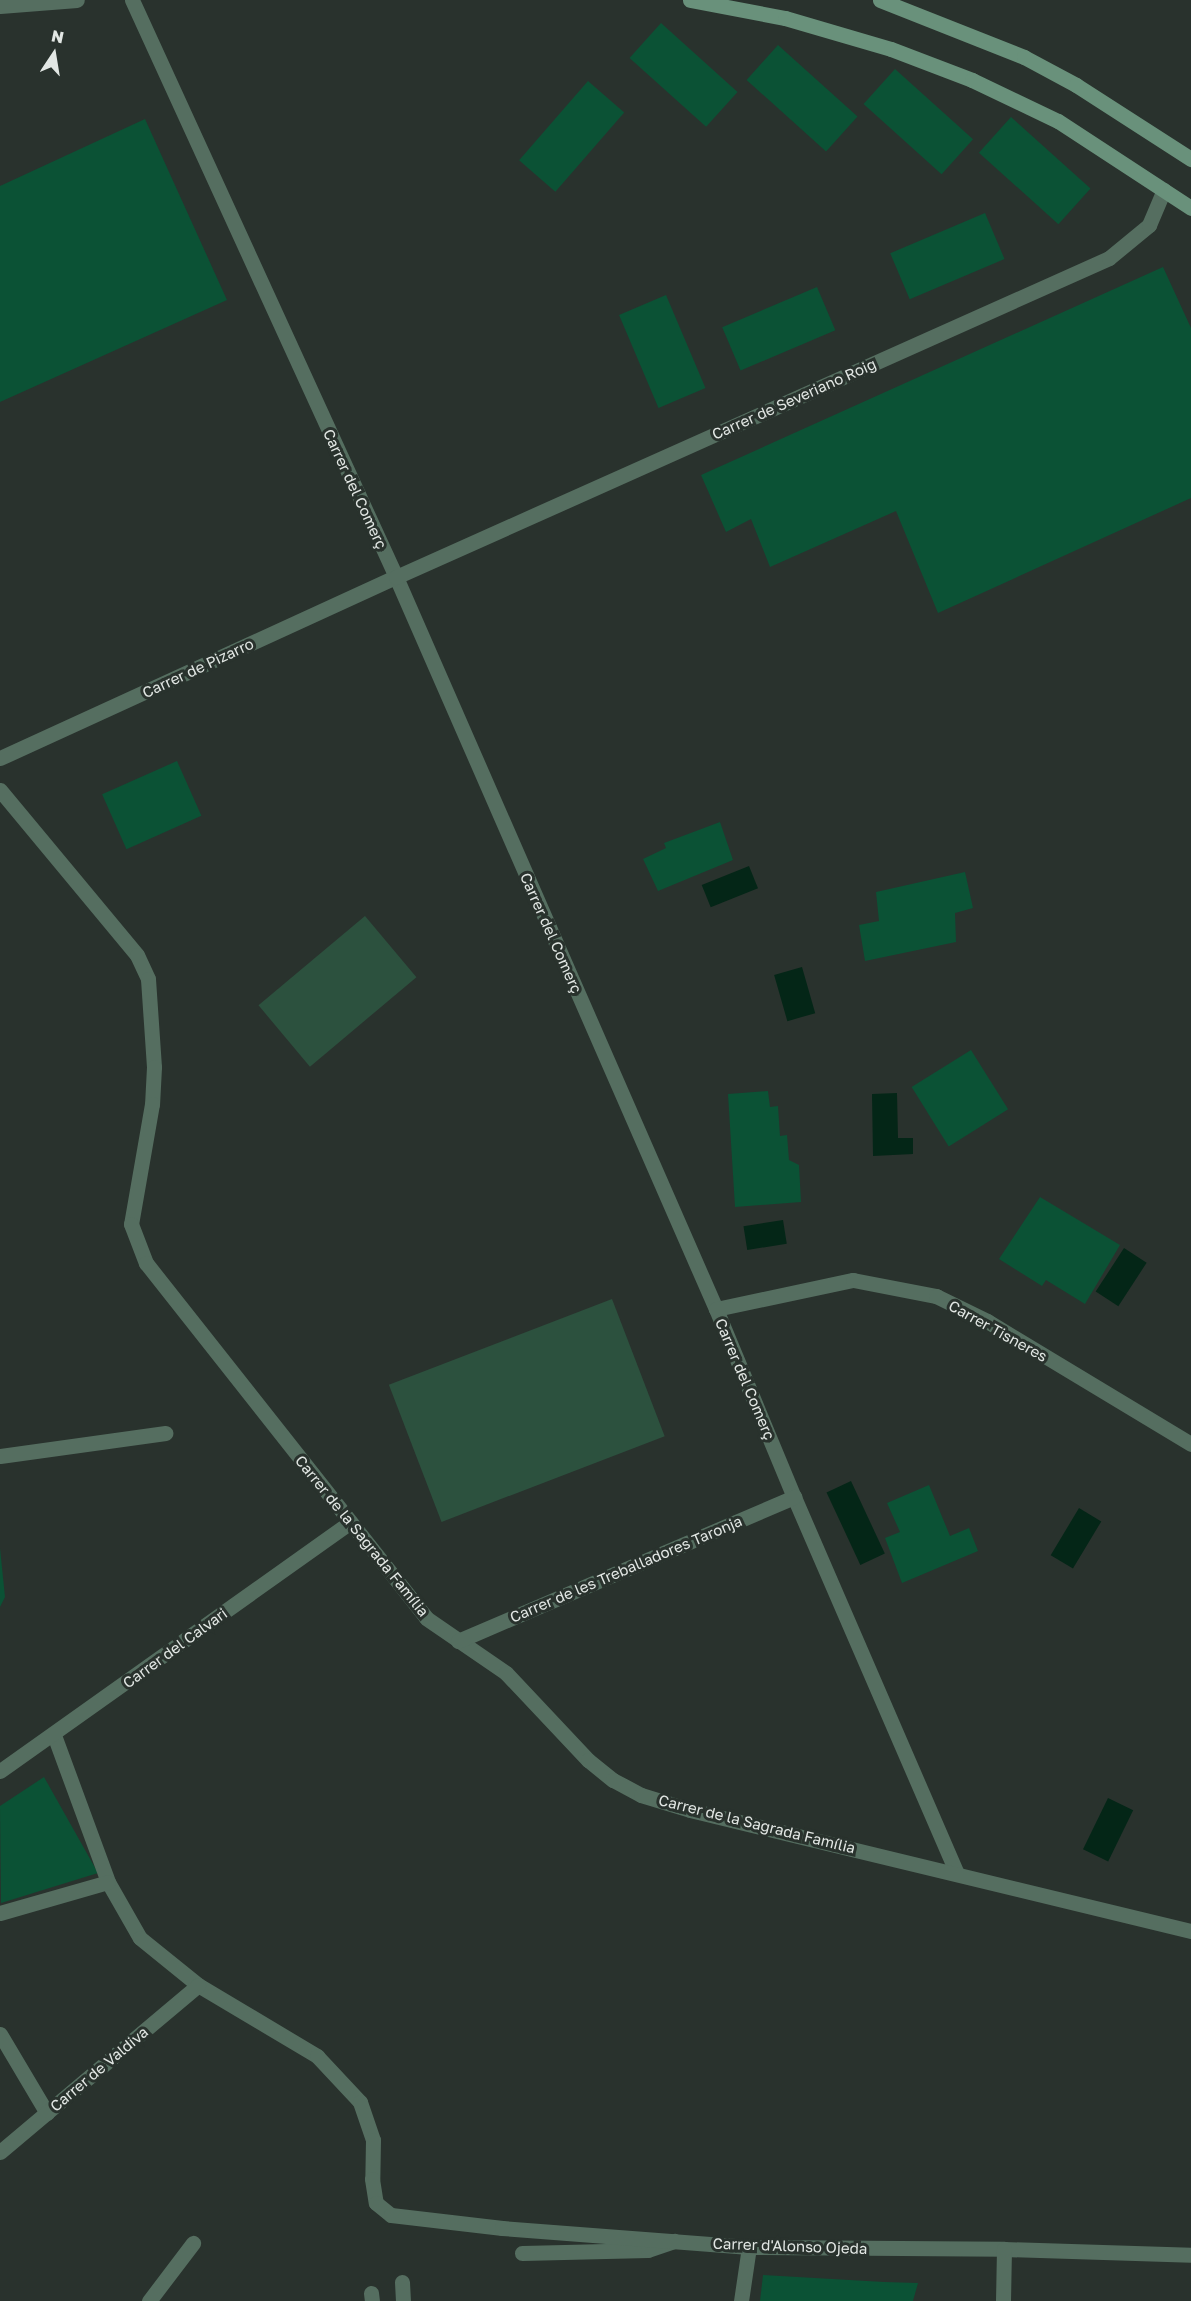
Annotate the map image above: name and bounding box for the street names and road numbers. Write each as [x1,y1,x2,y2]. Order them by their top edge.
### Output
street label: Carrer de Severiano Roig [709,355,879,443]
street label: Carrer del Comerç [319,426,391,552]
street label: Carrer de Pizarro [139,634,257,702]
street label: Carrer del Comerç [516,870,586,996]
street label: Carrer Tisneres [946,1296,1050,1366]
street label: Carrer del Comerç [711,1316,779,1442]
street label: Carrer de la Sagrada Família [291,1452,433,1620]
street label: Carrer de les Treballadores Taronja [507,1512,745,1626]
street label: Carrer del Calvari [119,1604,231,1692]
street label: Carrer de la Sagrada Família [657,1791,857,1857]
street label: Carrer de Valdiva [46,2023,152,2115]
street label: Carrer d'Alonso Ojeda [712,2234,868,2258]

